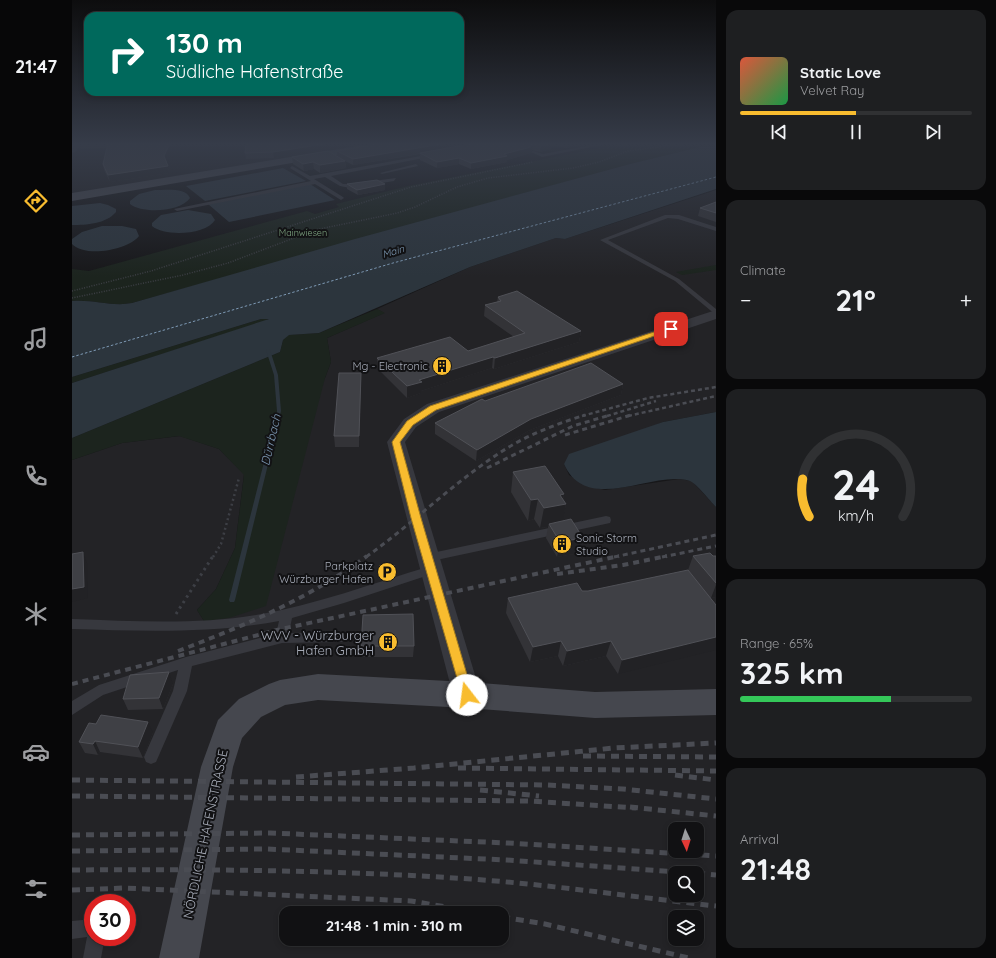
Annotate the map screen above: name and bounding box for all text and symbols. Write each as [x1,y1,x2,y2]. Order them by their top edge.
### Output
text: 130 m [166,25,243,60]
icon: right [100,28,152,80]
text: 21:47 [15,55,57,78]
text: Südliche Hafenstraße [166,60,343,83]
text: Static Love [800,63,881,82]
text: Velvet Ray [800,82,865,98]
icon: previous [768,121,790,143]
icon: pause [845,121,867,143]
icon: next [922,121,944,143]
icon: directions [22,187,50,215]
park label: Mainwiesen [279,227,327,238]
water label: Main [381,242,406,261]
text: Climate [740,262,786,278]
text: 21° [835,281,876,319]
text: − [740,286,751,314]
text: + [960,286,972,314]
pin [654,312,688,346]
icon: arrive [660,318,682,340]
icon: music [22,325,50,353]
building icon: Mg - Electronic [431,355,453,377]
place label: Mg - Electronic [352,359,428,373]
water label: Dürrbach [257,413,284,467]
text: 24 [832,458,880,510]
icon: phone [22,462,50,490]
text: km/h [838,507,874,525]
place label: Sonic Storm Studio [576,531,637,558]
building icon: Sonic Storm Studio [551,533,573,555]
place label: Parkplatz Würzburger Hafen [279,559,373,586]
parking icon: Parkplatz Würzburger Hafen [376,561,398,583]
icon: climate [22,600,50,628]
place label: WVV - Würzburger Hafen GmbH [261,627,374,658]
building icon: WVV - Würzburger Hafen GmbH [377,631,399,653]
text: Range · 65% [740,635,813,651]
text: 325 km [740,654,844,692]
position arrow [446,674,488,716]
icon: car [22,738,50,766]
street label: NÖRDLICHE HAFENSTRASSE [179,748,231,920]
north arrow [668,822,704,858]
map controls [668,822,704,946]
text: Arrival [740,831,779,847]
text: 21:48 [740,850,811,888]
button: search [668,866,704,902]
icon: filters [22,875,50,903]
speed limit sign: 30 [84,894,136,946]
button: layers [668,910,704,946]
text: 21:48 · 1 min · 310 m [326,916,462,935]

